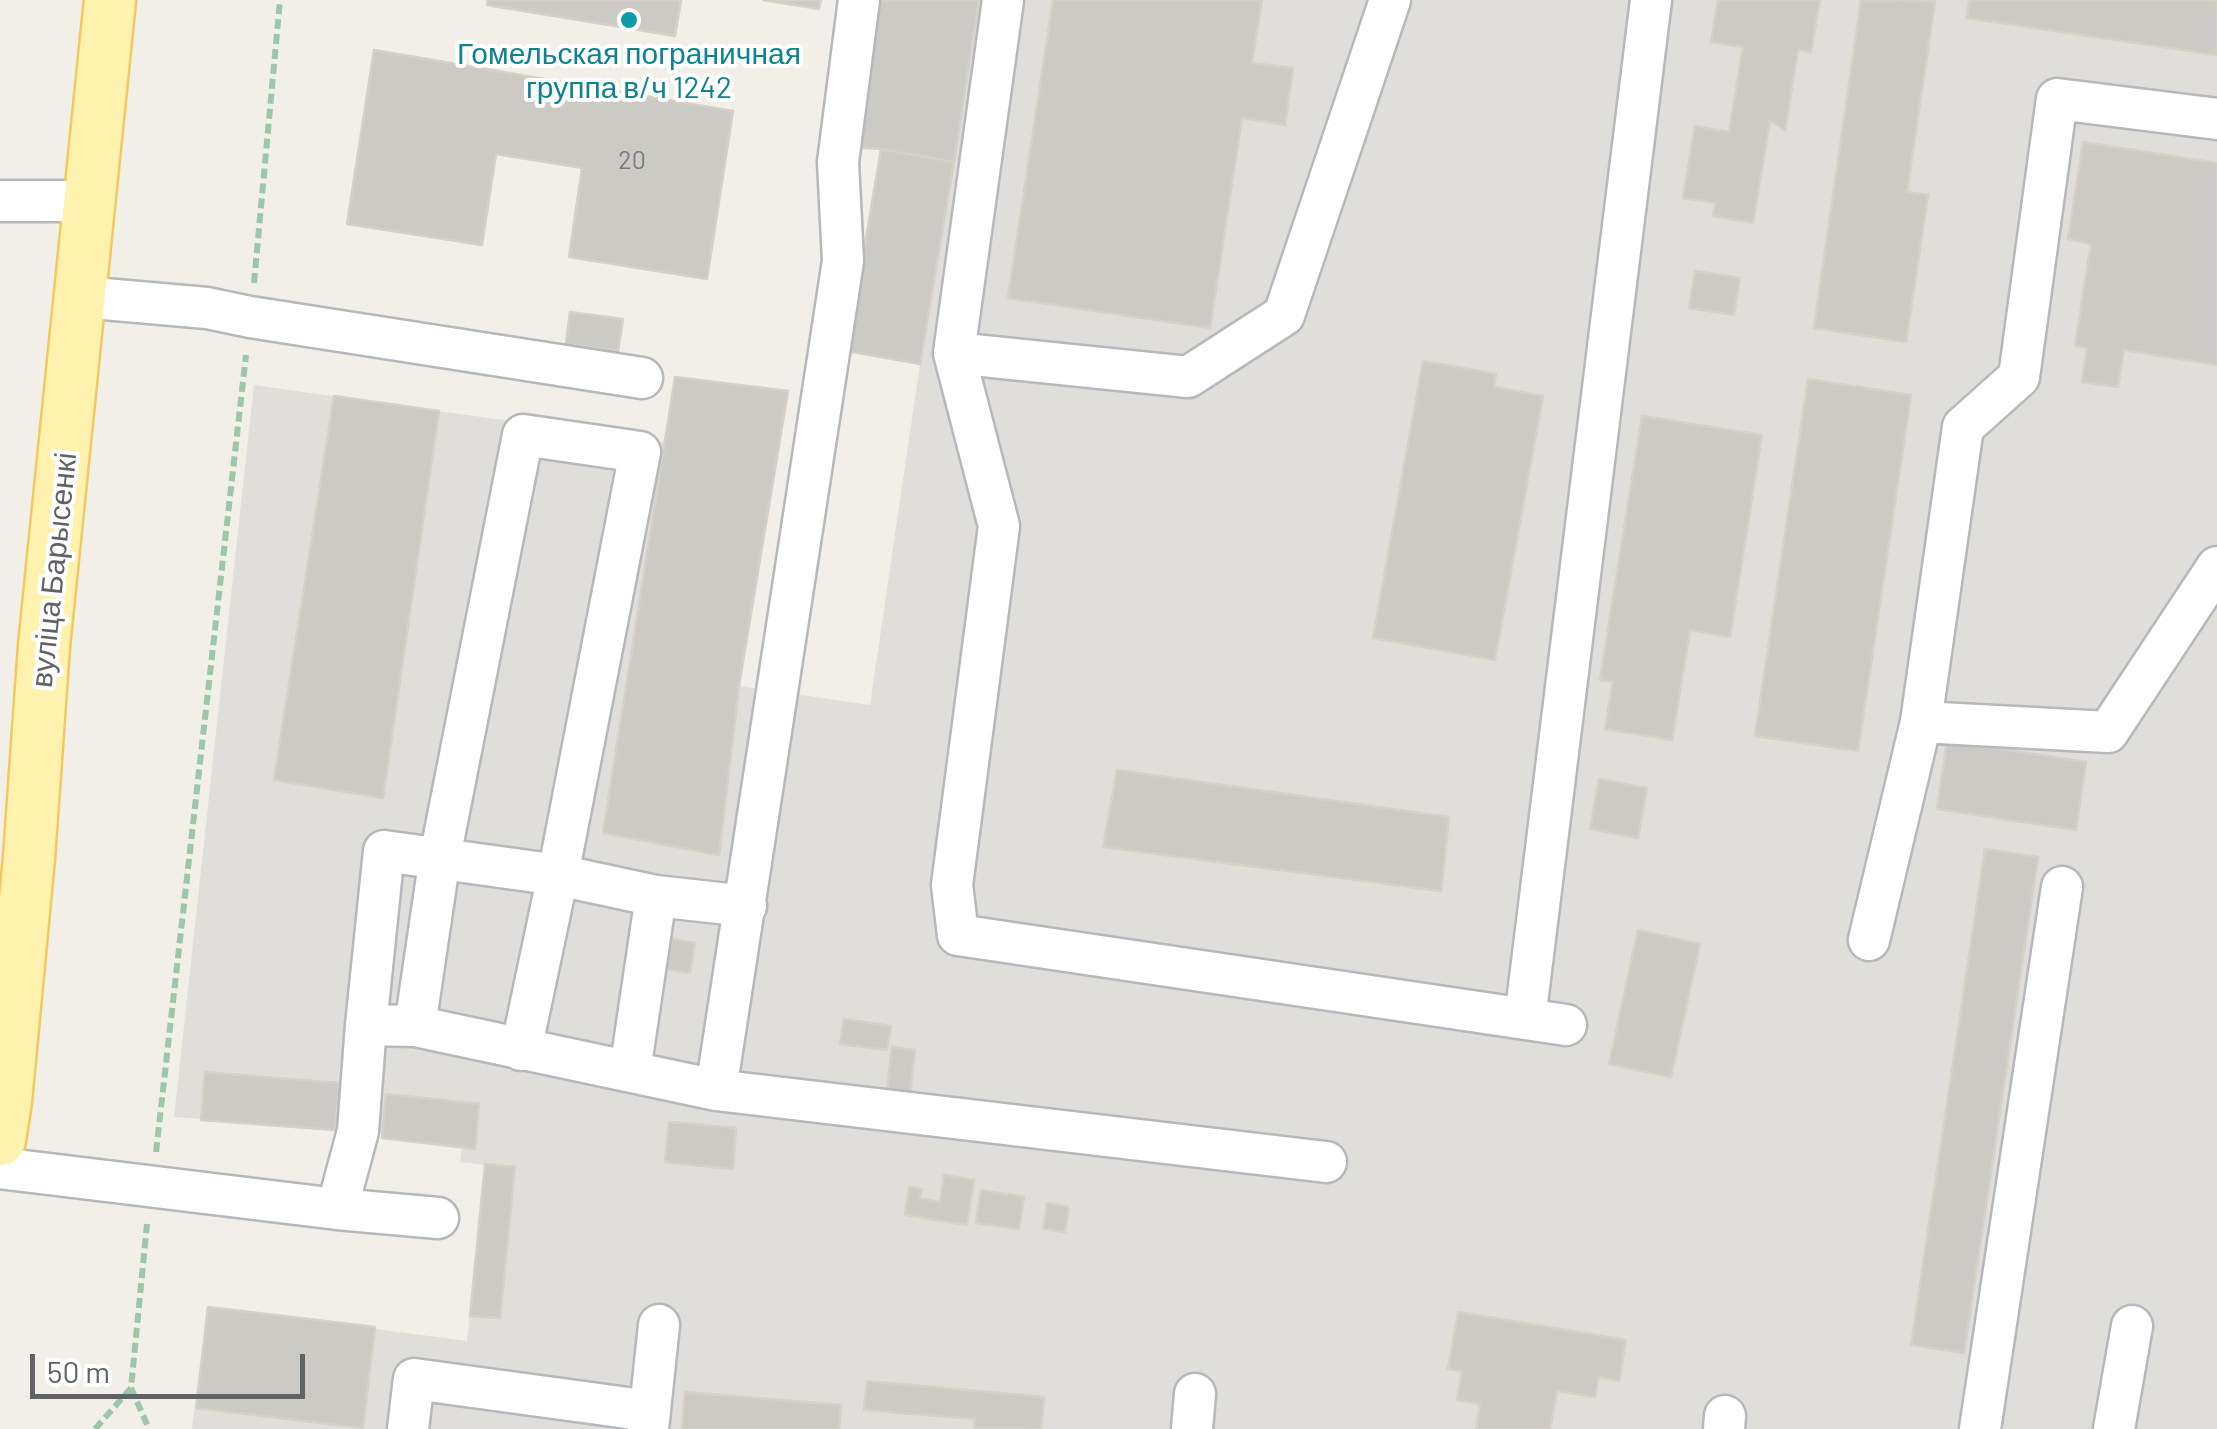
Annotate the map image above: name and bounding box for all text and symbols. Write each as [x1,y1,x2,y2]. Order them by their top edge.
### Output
marker: Гомельская пограничная группа в/ч 1242 [618,9,640,31]
place label: Гомельская пограничная группа в/ч 1242 [457,36,801,106]
house number: 20 [618,146,646,176]
street label: вуліца Барысенкі [24,451,84,689]
scale bar [35,1334,310,1396]
text: 50 m [47,1353,110,1389]

